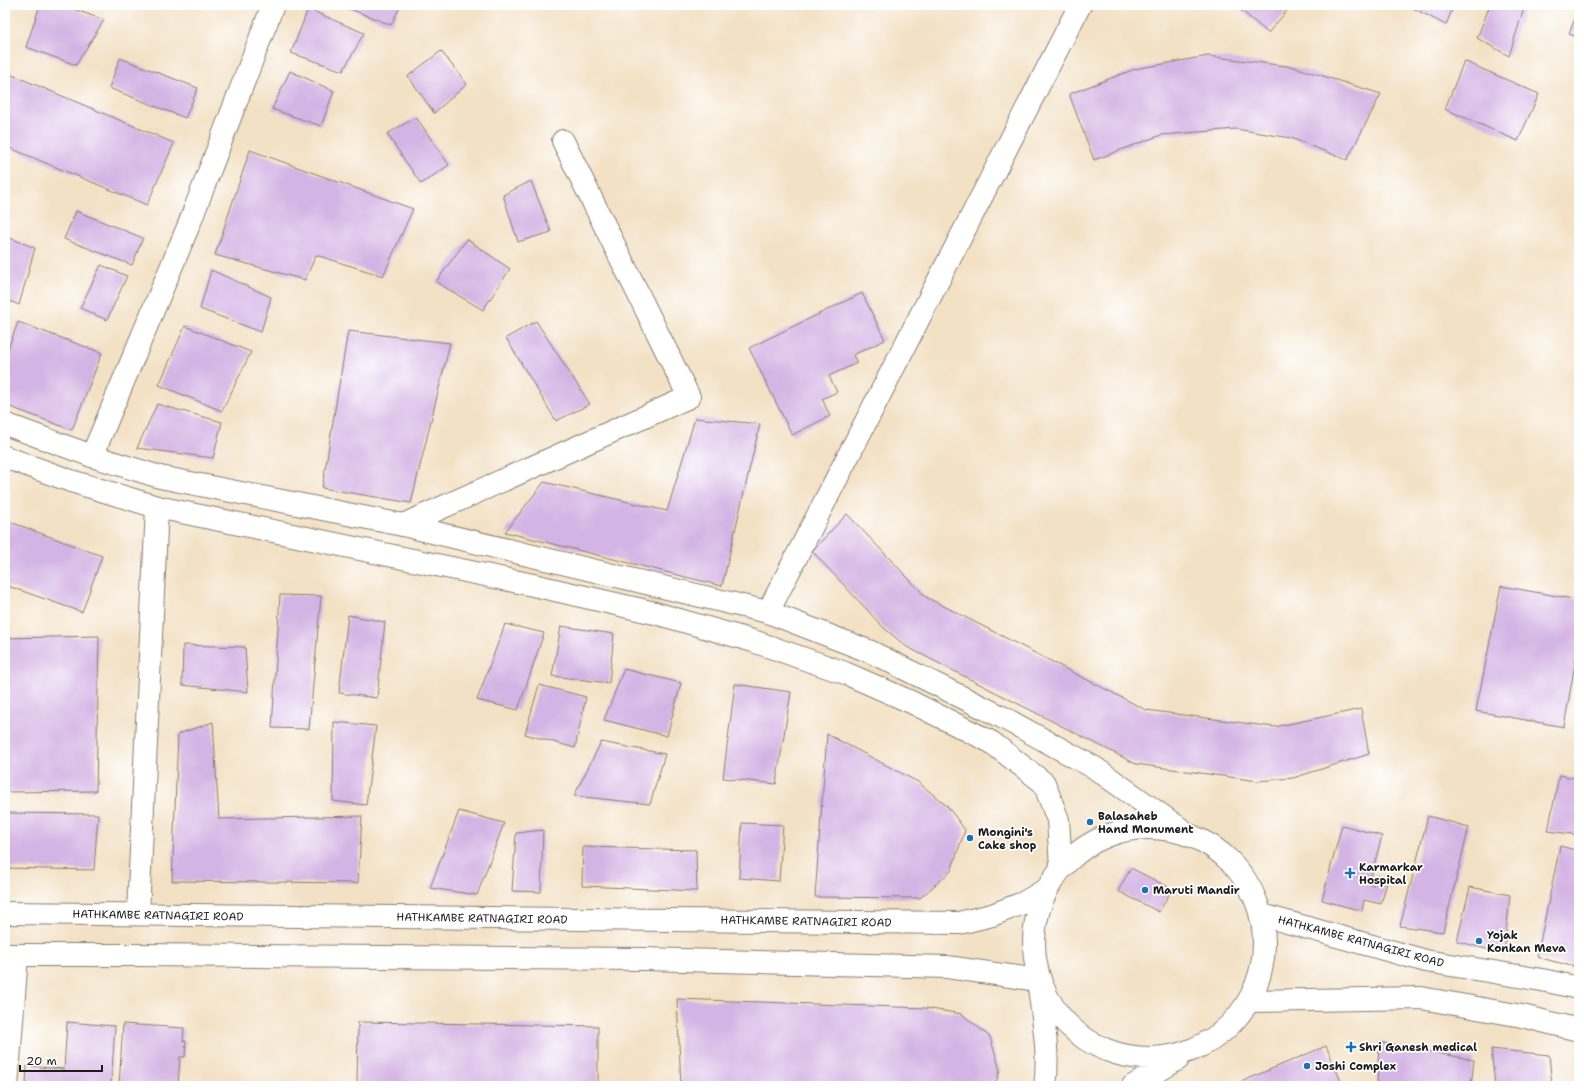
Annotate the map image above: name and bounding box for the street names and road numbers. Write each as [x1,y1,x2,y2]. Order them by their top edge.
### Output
street label: HATHKAMBE RATNAGIRI ROAD [72,907,244,924]
street label: HATHKAMBE RATNAGIRI ROAD [396,910,568,927]
street label: HATHKAMBE RATNAGIRI ROAD [1276,912,1446,971]
street label: HATHKAMBE RATNAGIRI ROAD [720,913,892,930]

